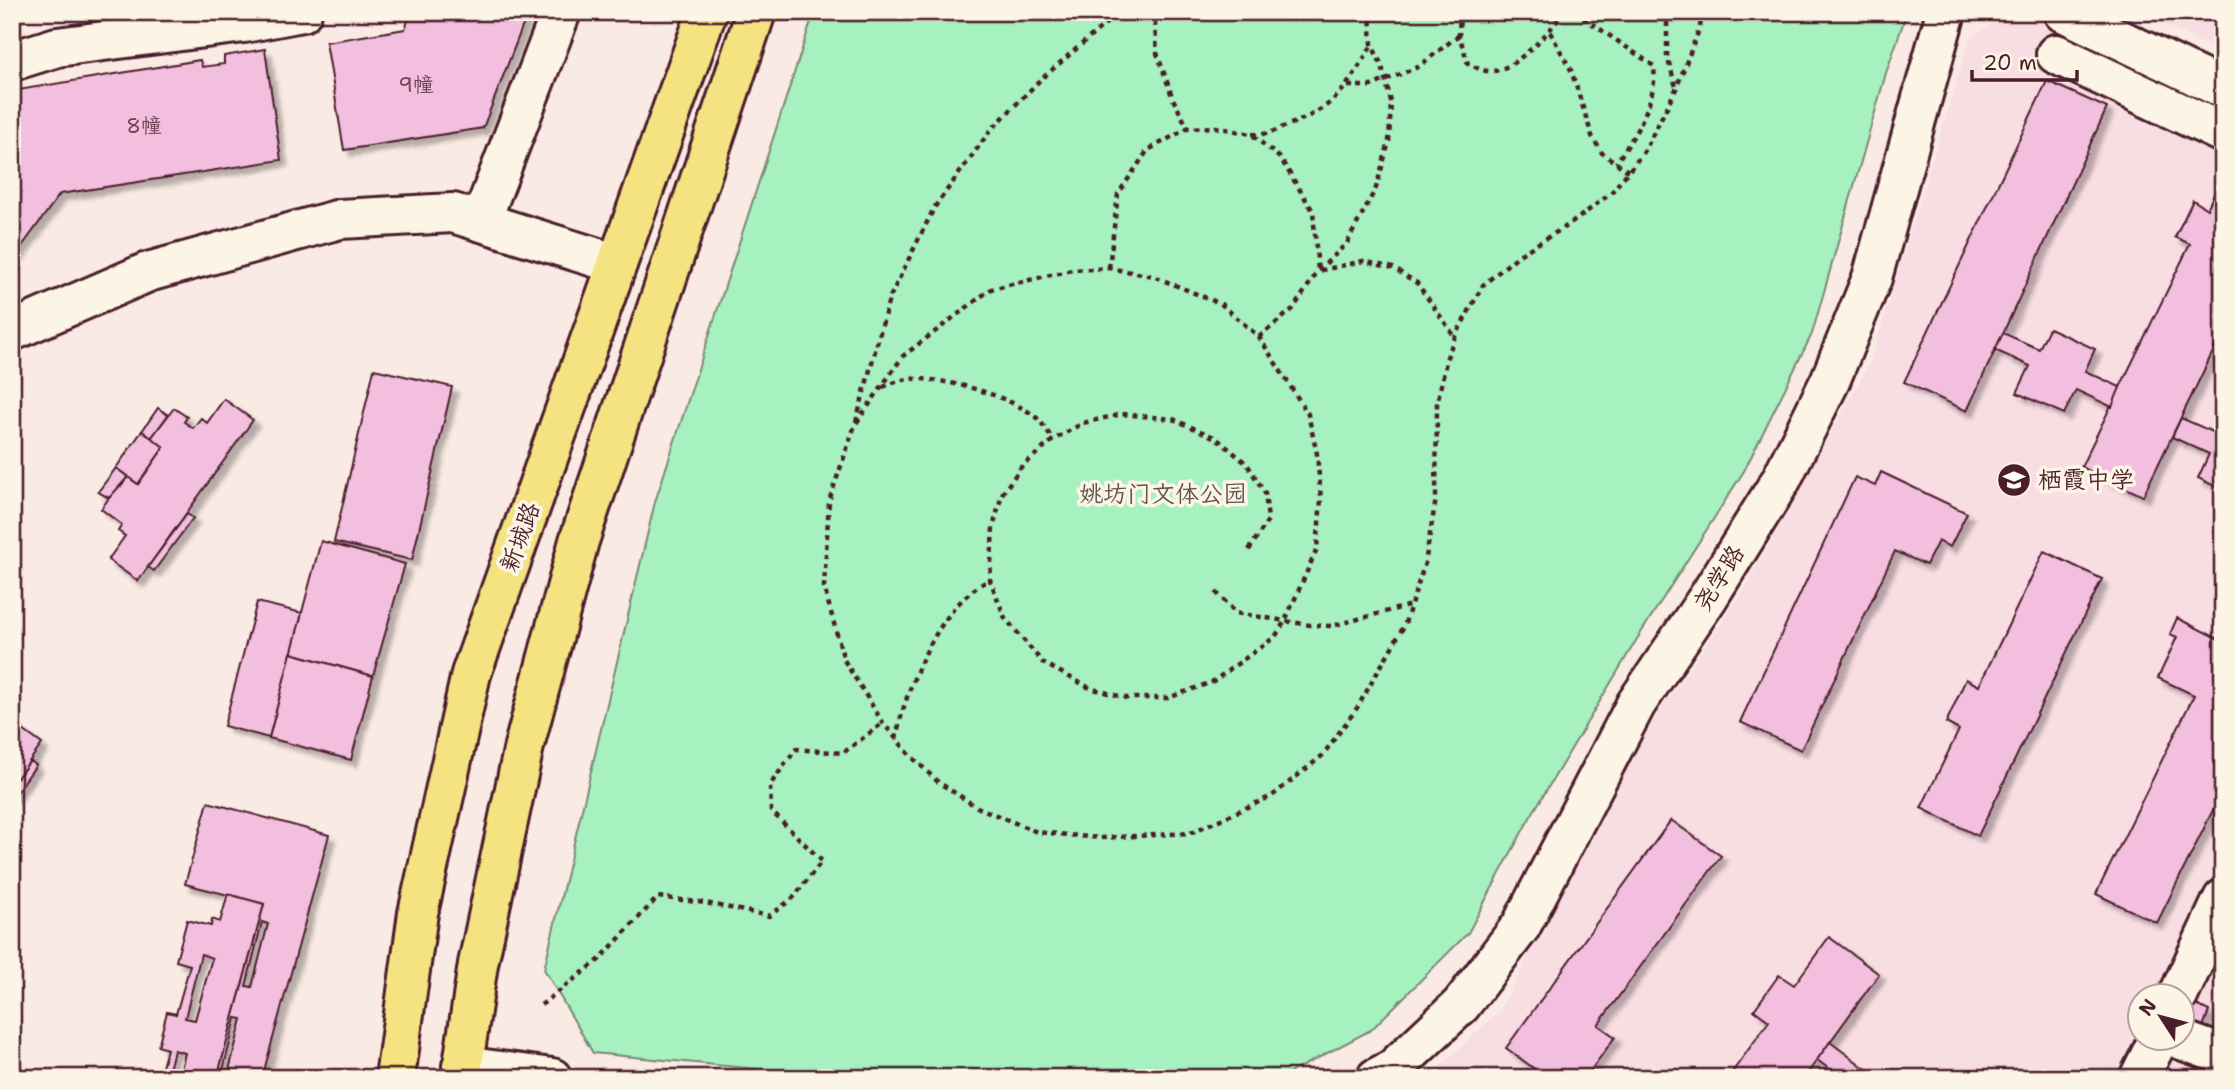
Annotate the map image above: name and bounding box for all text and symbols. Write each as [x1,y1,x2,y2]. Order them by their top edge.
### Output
scale bar [1972,38,2078,82]
text: 20 m [1983,49,2037,77]
house number: 9幢 [398,71,434,99]
house number: 8幢 [126,112,162,140]
school or university icon: 栖霞中学 [1995,461,2033,499]
place label: 栖霞中学 [2038,464,2134,496]
park label: 姚坊门文体公园 [1079,478,1247,510]
street label: 新城路 [493,498,547,576]
street label: 尧学路 [1686,539,1752,617]
north arrow [2126,982,2196,1052]
text: N [2133,994,2162,1021]

